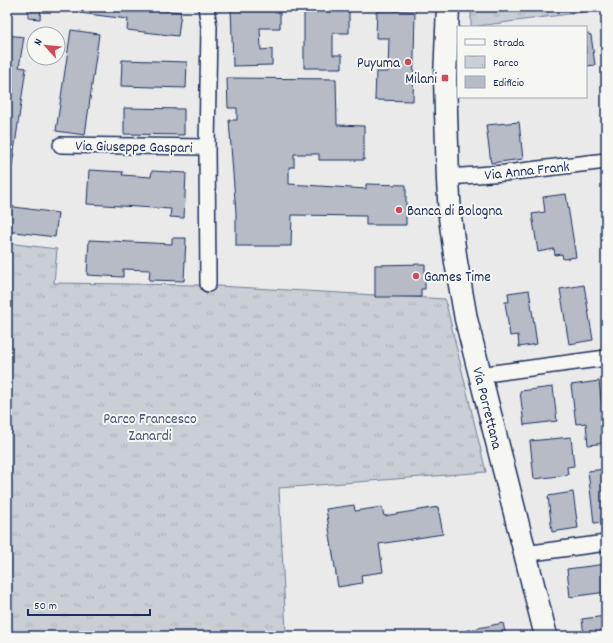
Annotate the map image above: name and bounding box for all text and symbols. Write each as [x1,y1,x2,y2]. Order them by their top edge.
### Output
north arrow [26,26,66,66]
legend [457,26,587,98]
text: Strada [493,35,524,52]
text: N [31,36,47,48]
place label: Puyuma [357,53,401,75]
text: Parco [493,55,519,72]
marker: Puyuma [403,57,413,67]
place label: Milani [405,69,437,91]
marker: Milani [440,73,450,83]
text: Edificio [493,75,524,92]
street label: Via Giuseppe Gaspari [75,136,193,160]
street label: Via Anna Frank [484,157,571,187]
place label: Banca di Bologna [407,201,503,223]
marker: Banca di Bologna [394,205,404,215]
place label: Games Time [424,267,491,289]
marker: Games Time [411,271,421,281]
street label: Via Porrettana [465,365,507,453]
park label: Parco Francesco Zanardi [103,409,197,448]
scale bar [28,591,150,617]
text: 50 m [34,598,57,615]

